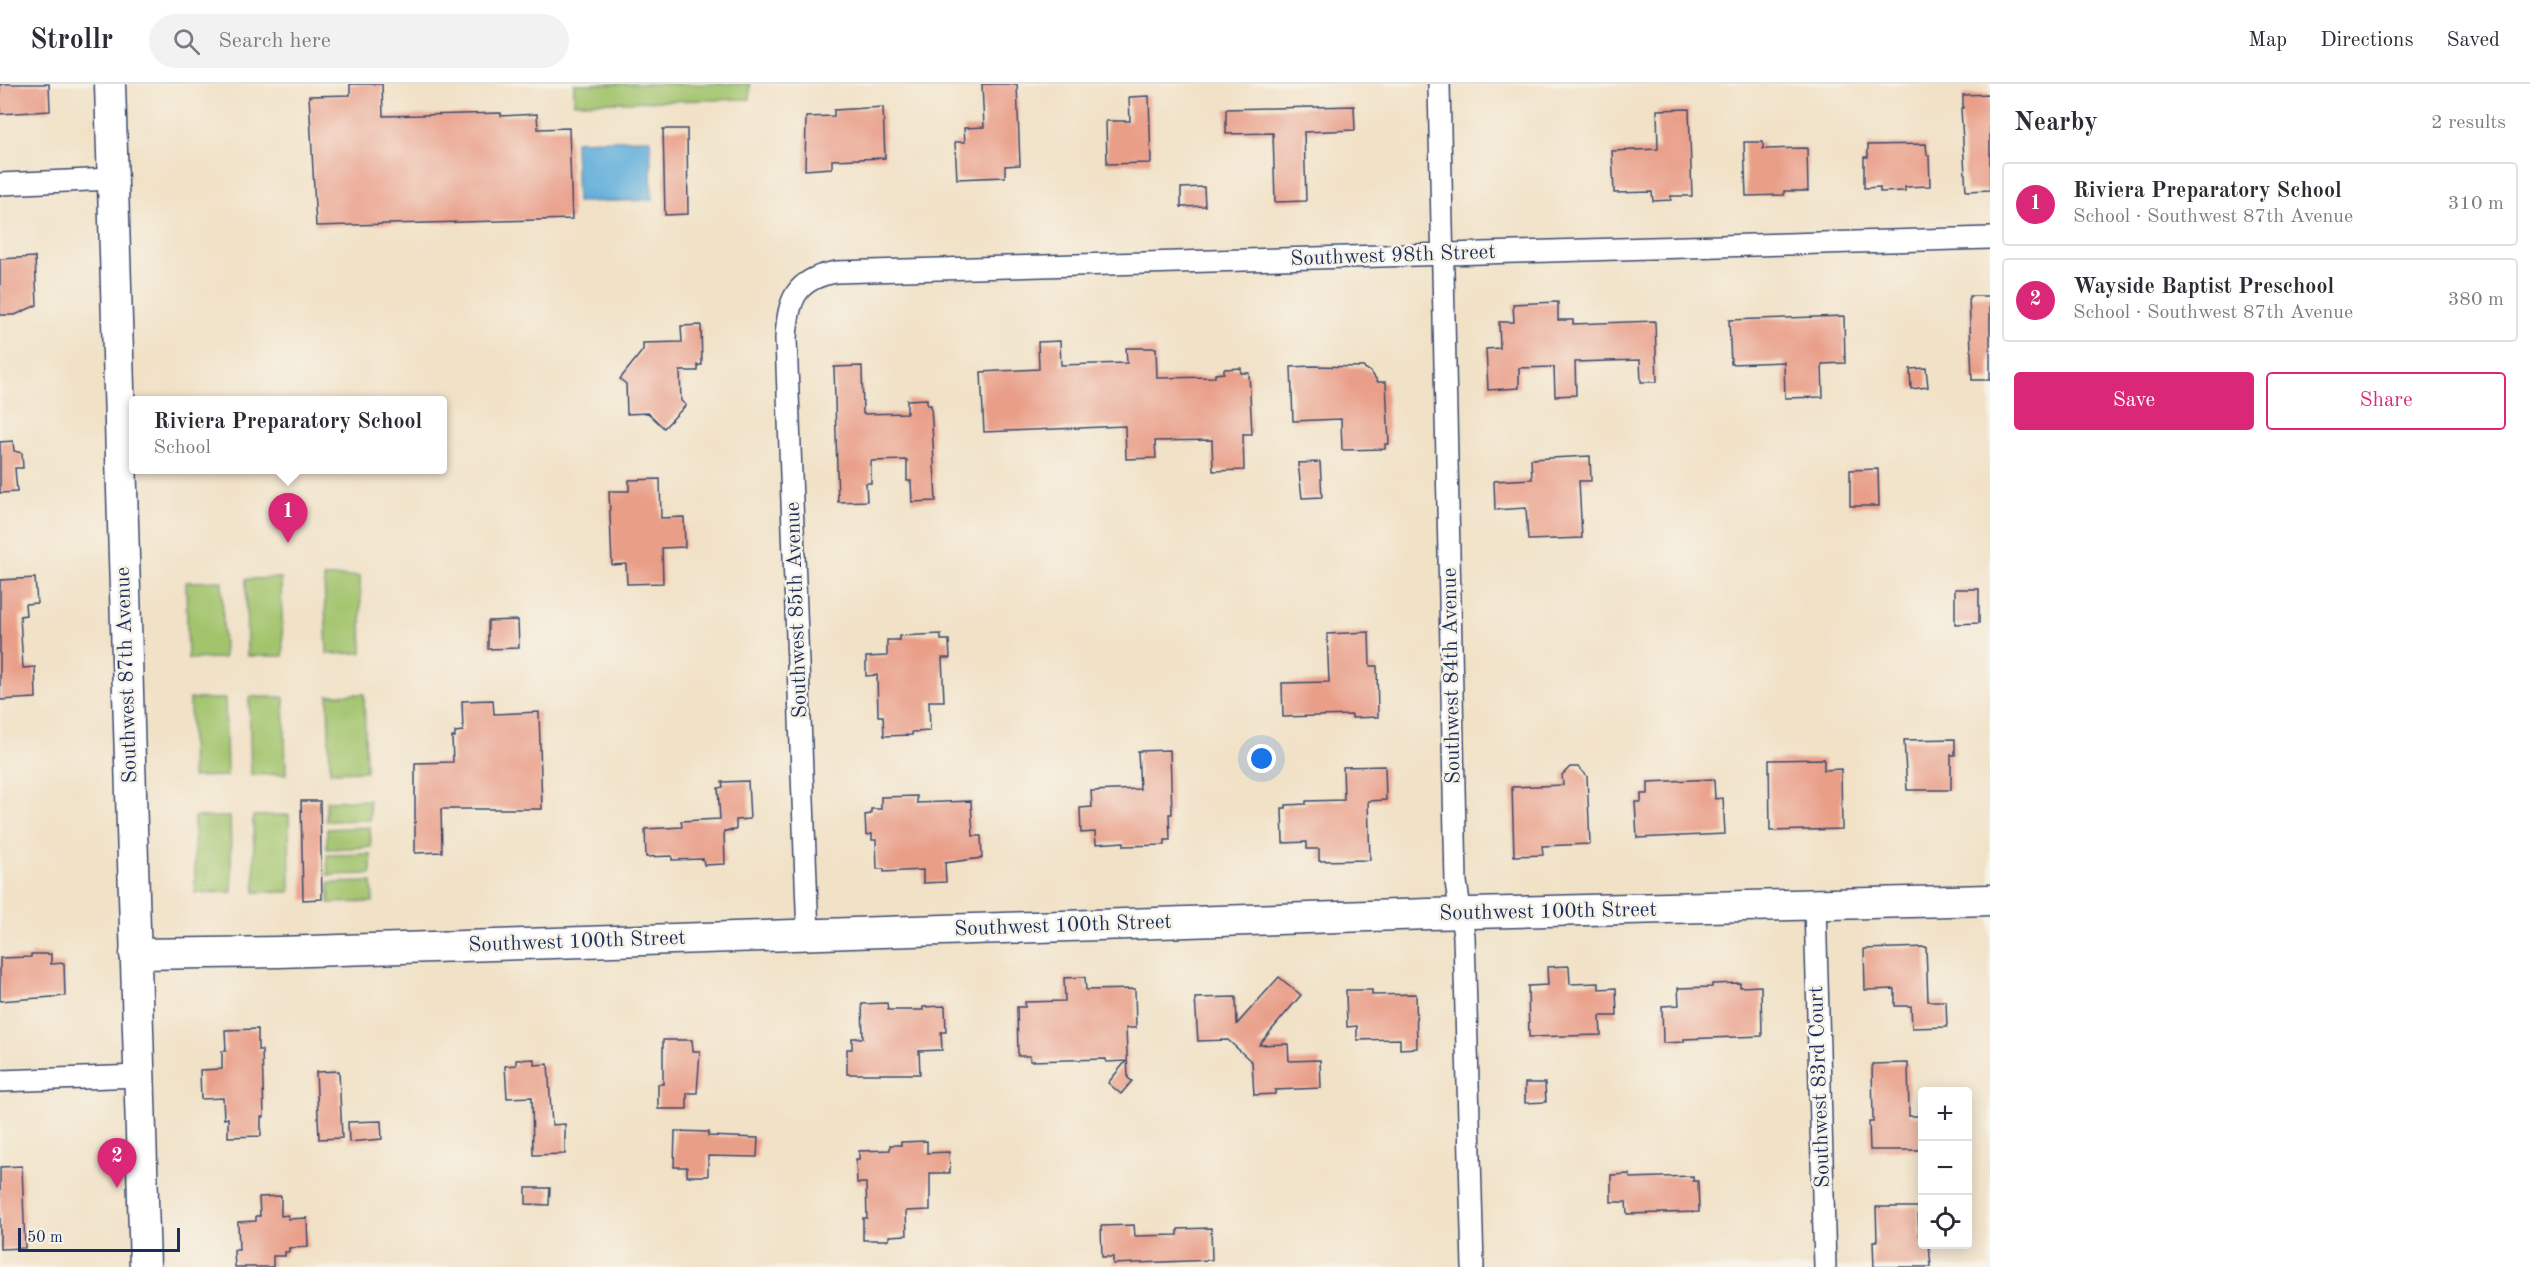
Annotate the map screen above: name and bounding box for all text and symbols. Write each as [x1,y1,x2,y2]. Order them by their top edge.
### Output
search box [149,14,569,68]
icon: search [170,25,203,58]
text: Strollr [30,27,113,55]
text: Search here [218,30,331,52]
text: Map [2248,30,2287,51]
text: Directions [2320,30,2414,51]
text: Saved [2447,30,2500,51]
text: Nearby [2014,110,2098,136]
text: 2 results [2431,113,2506,133]
text: Riviera Preparatory School [2073,180,2342,202]
text: 1 [2030,194,2041,214]
text: 310 m [2448,194,2504,214]
text: School · Southwest 87th Avenue [2073,207,2353,227]
street label: Southwest 98th Street [1290,242,1496,270]
text: Wayside Baptist Preschool [2073,276,2334,298]
text: 2 [2030,290,2041,310]
text: 380 m [2448,290,2504,310]
text: School · Southwest 87th Avenue [2073,303,2353,323]
button: Save [2014,372,2254,430]
button: Share [2266,372,2506,430]
popup [129,396,447,474]
text: Riviera Preparatory School [154,411,422,433]
text: School [154,438,211,458]
pin: 1 [268,494,308,543]
street label: Southwest 85th Avenue [783,501,811,719]
street label: Southwest 87th Avenue [113,566,141,784]
street label: Southwest 84th Avenue [1440,568,1464,784]
your location [1247,744,1276,773]
street label: Southwest 100th Street [1439,900,1657,924]
street label: Southwest 100th Street [954,912,1172,940]
street label: Southwest 100th Street [468,928,686,956]
street label: Southwest 83rd Court [1806,986,1834,1188]
map controls [1918,1087,1972,1249]
button: + [1918,1087,1972,1141]
pin: 2 [98,1138,136,1188]
button: − [1918,1141,1972,1195]
button: locate [1918,1195,1972,1249]
scale bar [18,1225,180,1252]
text: 50 m [27,1230,63,1246]

